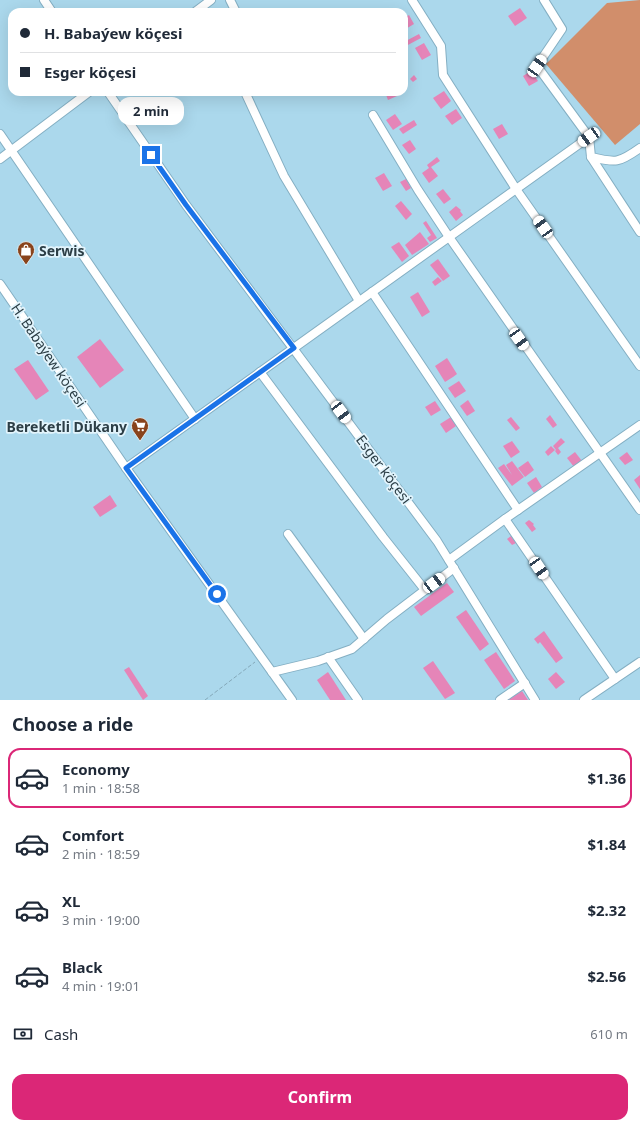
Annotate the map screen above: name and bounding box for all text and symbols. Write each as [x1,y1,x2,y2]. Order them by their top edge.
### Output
text: H. Babaýew köçesi [44,23,182,43]
car [525,53,549,79]
text: Esger köçesi [44,62,136,82]
callout: 2 min [118,97,184,125]
text: 2 min [133,102,169,120]
car [576,125,602,149]
route end [142,146,160,164]
car [531,214,555,240]
shop icon: Serwis [16,240,36,265]
place label: Serwis [39,241,85,260]
street label: H. Babaýew köçesi [7,299,91,411]
car [507,326,531,352]
car [329,399,353,425]
supermarket icon: Bereketli Dükany [130,416,150,441]
place label: Bereketli Dükany [6,417,127,436]
street label: Esger köçesi [352,431,416,507]
car [527,555,551,581]
car [421,571,447,595]
route start [208,585,226,603]
text: Choose a ride [12,712,133,736]
text: Economy [62,759,130,779]
icon: car [14,760,50,796]
text: $1.36 [587,768,626,788]
text: 1 min · 18:58 [62,779,140,797]
text: Comfort [62,825,124,845]
icon: car [14,826,50,862]
text: $1.84 [587,834,626,854]
text: 2 min · 18:59 [62,845,140,863]
text: XL [62,891,80,911]
icon: car [14,892,50,928]
text: $2.32 [587,900,626,920]
text: 3 min · 19:00 [62,911,140,929]
text: Black [62,957,102,977]
icon: car [14,958,50,994]
text: $2.56 [587,966,626,986]
text: 4 min · 19:01 [62,977,140,995]
icon: cash [12,1023,34,1045]
text: Cash [44,1024,78,1044]
text: 610 m [590,1025,628,1043]
button: Confirm [12,1074,628,1120]

